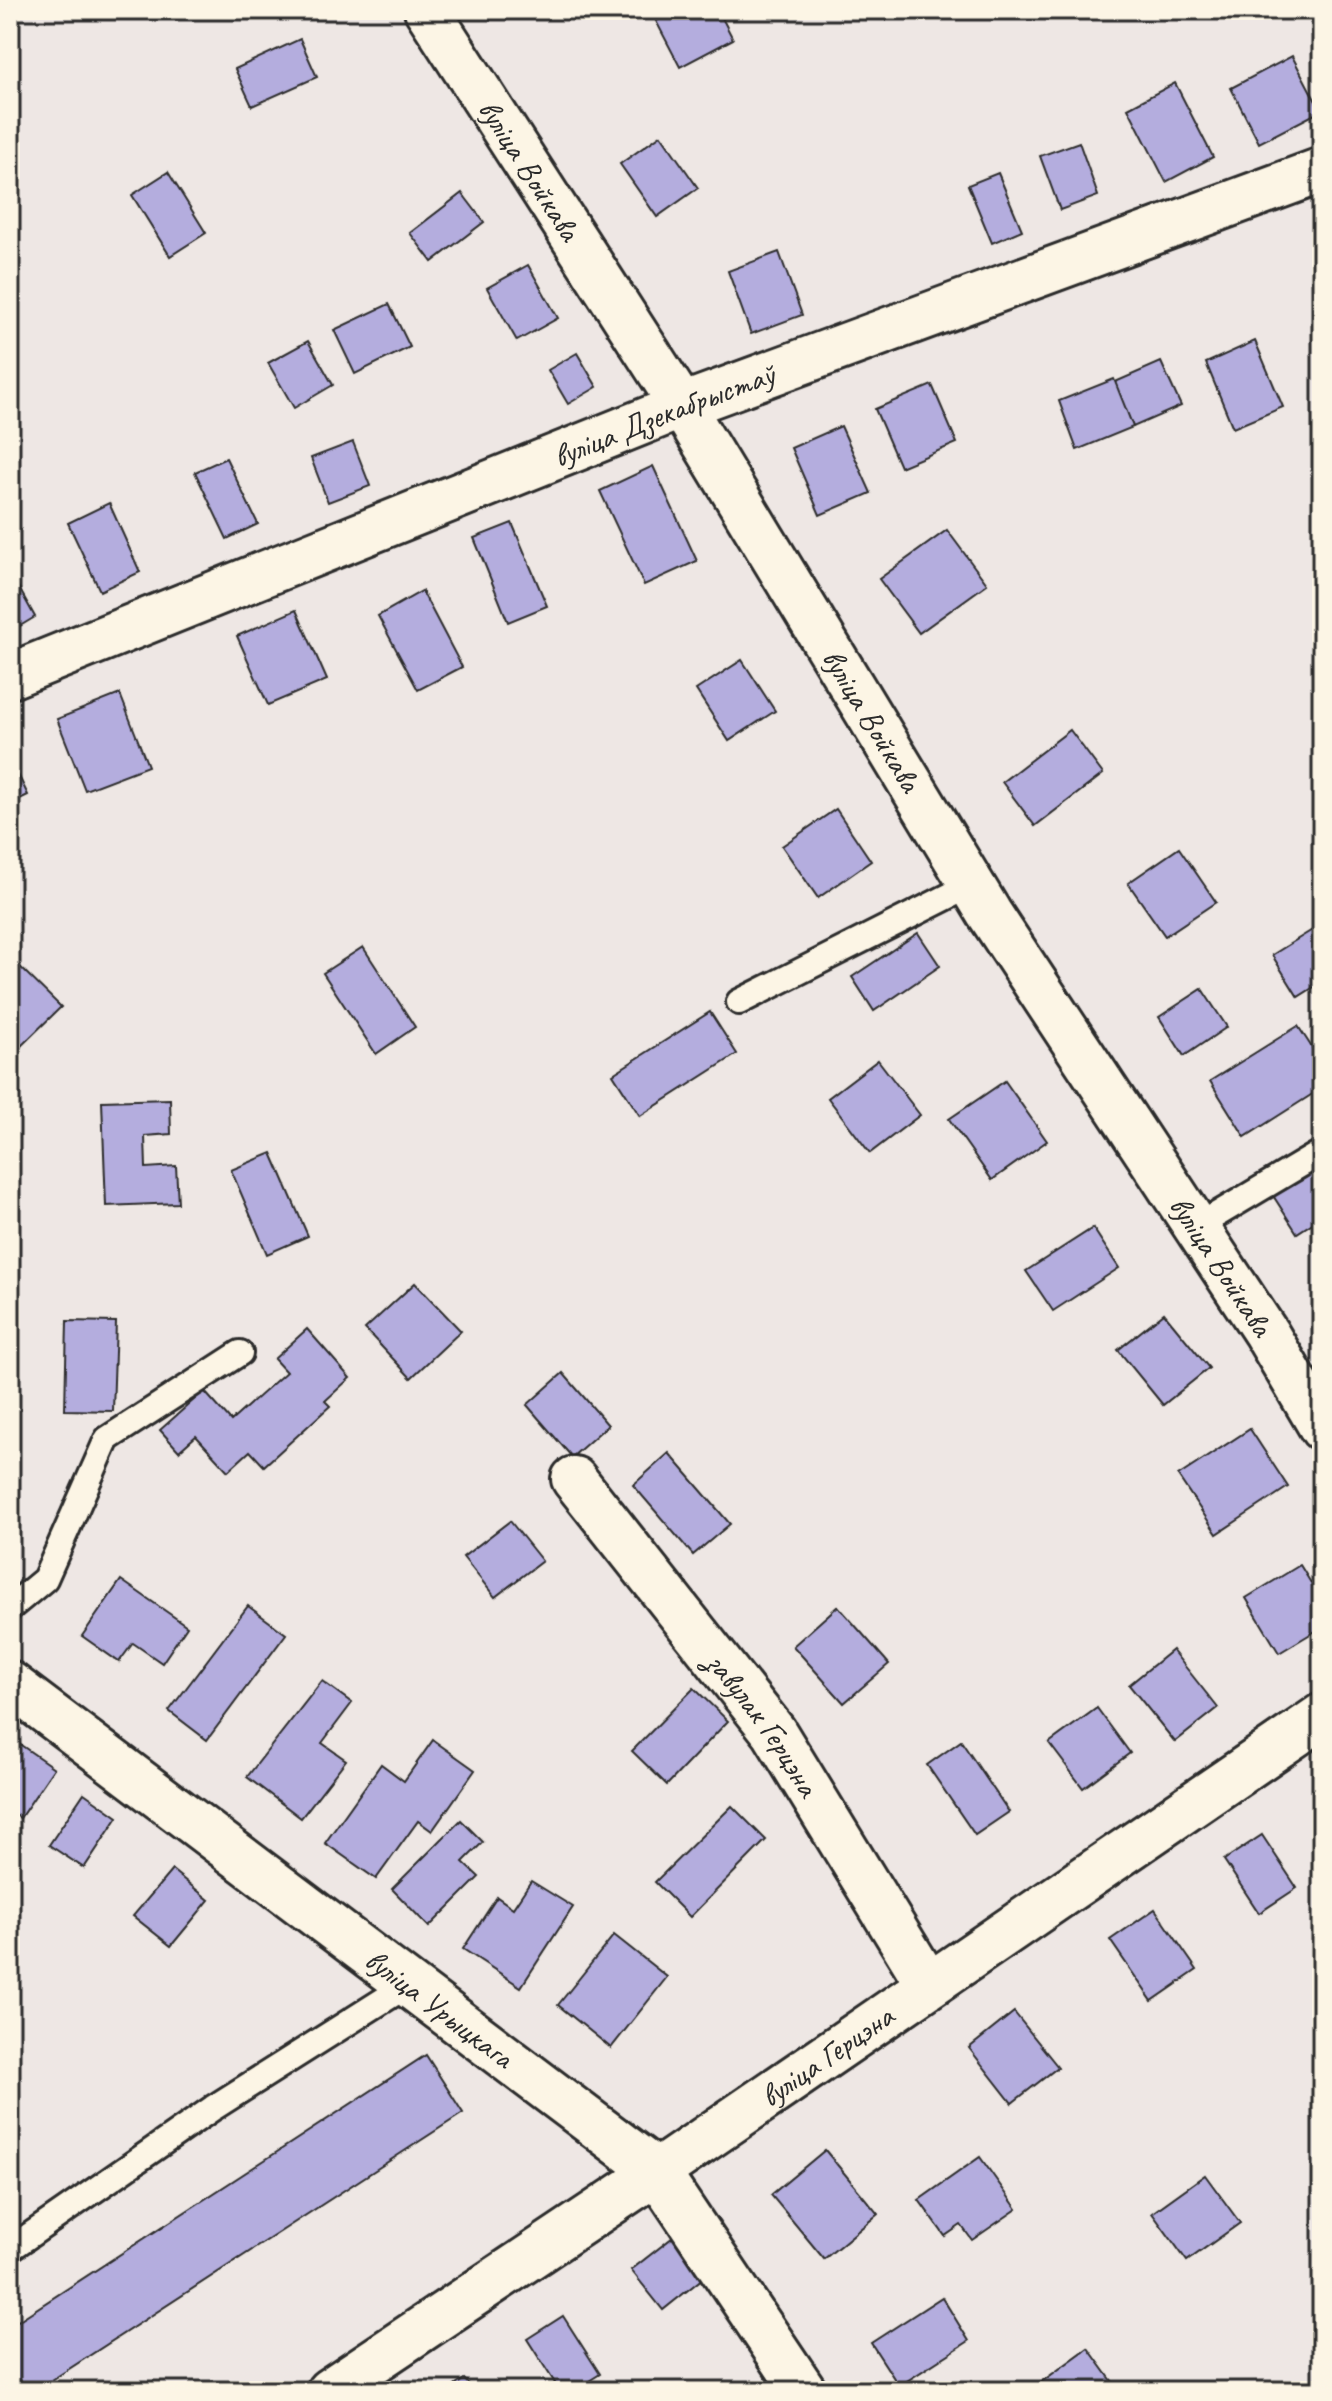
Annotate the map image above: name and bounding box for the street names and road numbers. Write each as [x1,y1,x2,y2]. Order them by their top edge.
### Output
street label: вуліца Войкава [469,92,591,250]
street label: вуліца Дзекабрыстаў [547,353,783,477]
street label: вуліца Войкава [813,641,932,801]
street label: вуліца Войкава [1160,1188,1284,1346]
street label: завулак Герцэна [695,1641,830,1806]
street label: вуліца Урыцкага [357,1939,523,2079]
street label: вуліца Герцэна [752,1995,903,2116]

